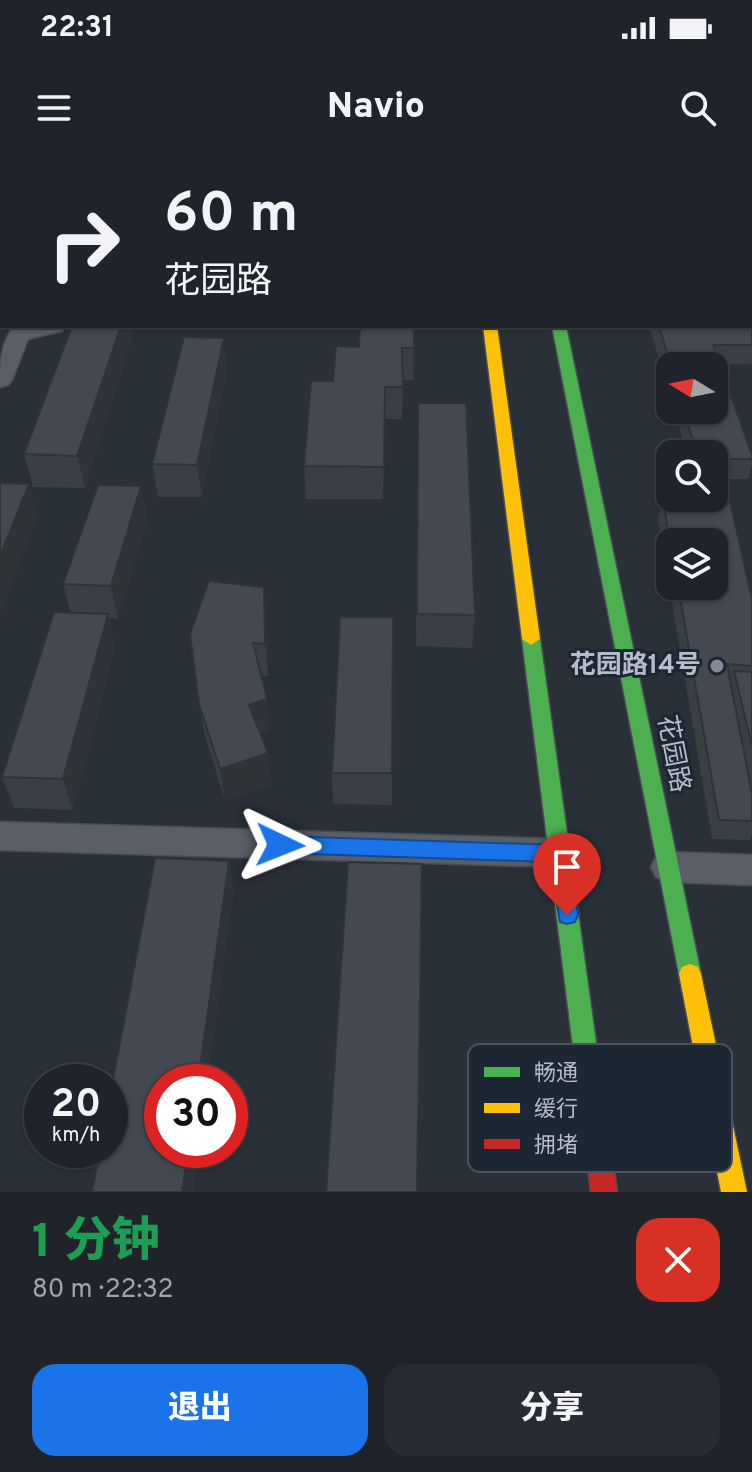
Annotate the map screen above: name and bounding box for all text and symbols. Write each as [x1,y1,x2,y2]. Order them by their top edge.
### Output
text: 22:31 [40,10,114,47]
text: Navio [327,85,425,131]
icon: menu [32,86,76,130]
icon: search [676,86,720,130]
text: 60 m [164,181,298,251]
icon: right [32,192,136,296]
text: 花园路 [164,260,272,306]
north arrow [656,352,728,424]
map controls [656,352,728,600]
button: search [656,440,728,512]
button: layers [656,528,728,600]
place label: 花园路14号 [570,650,701,683]
marker: 花园路14号 [708,657,726,675]
street label: 花园路 [648,713,696,795]
position arrow [238,803,322,887]
pin [533,833,601,915]
icon: arrive [545,845,589,889]
legend [468,1044,732,1172]
text: 畅通 [534,1061,578,1088]
speed limit sign: 30 [144,1064,248,1168]
text: 20 [51,1081,101,1131]
text: 缓行 [534,1097,578,1124]
text: km/h [52,1123,100,1149]
text: 拥堵 [534,1133,578,1160]
text: 1 分钟 [32,1214,160,1274]
button: close [636,1218,720,1302]
text: 80 m · 22:32 [32,1274,173,1307]
button: 退出 [32,1364,368,1456]
button: 分享 [384,1364,720,1456]

